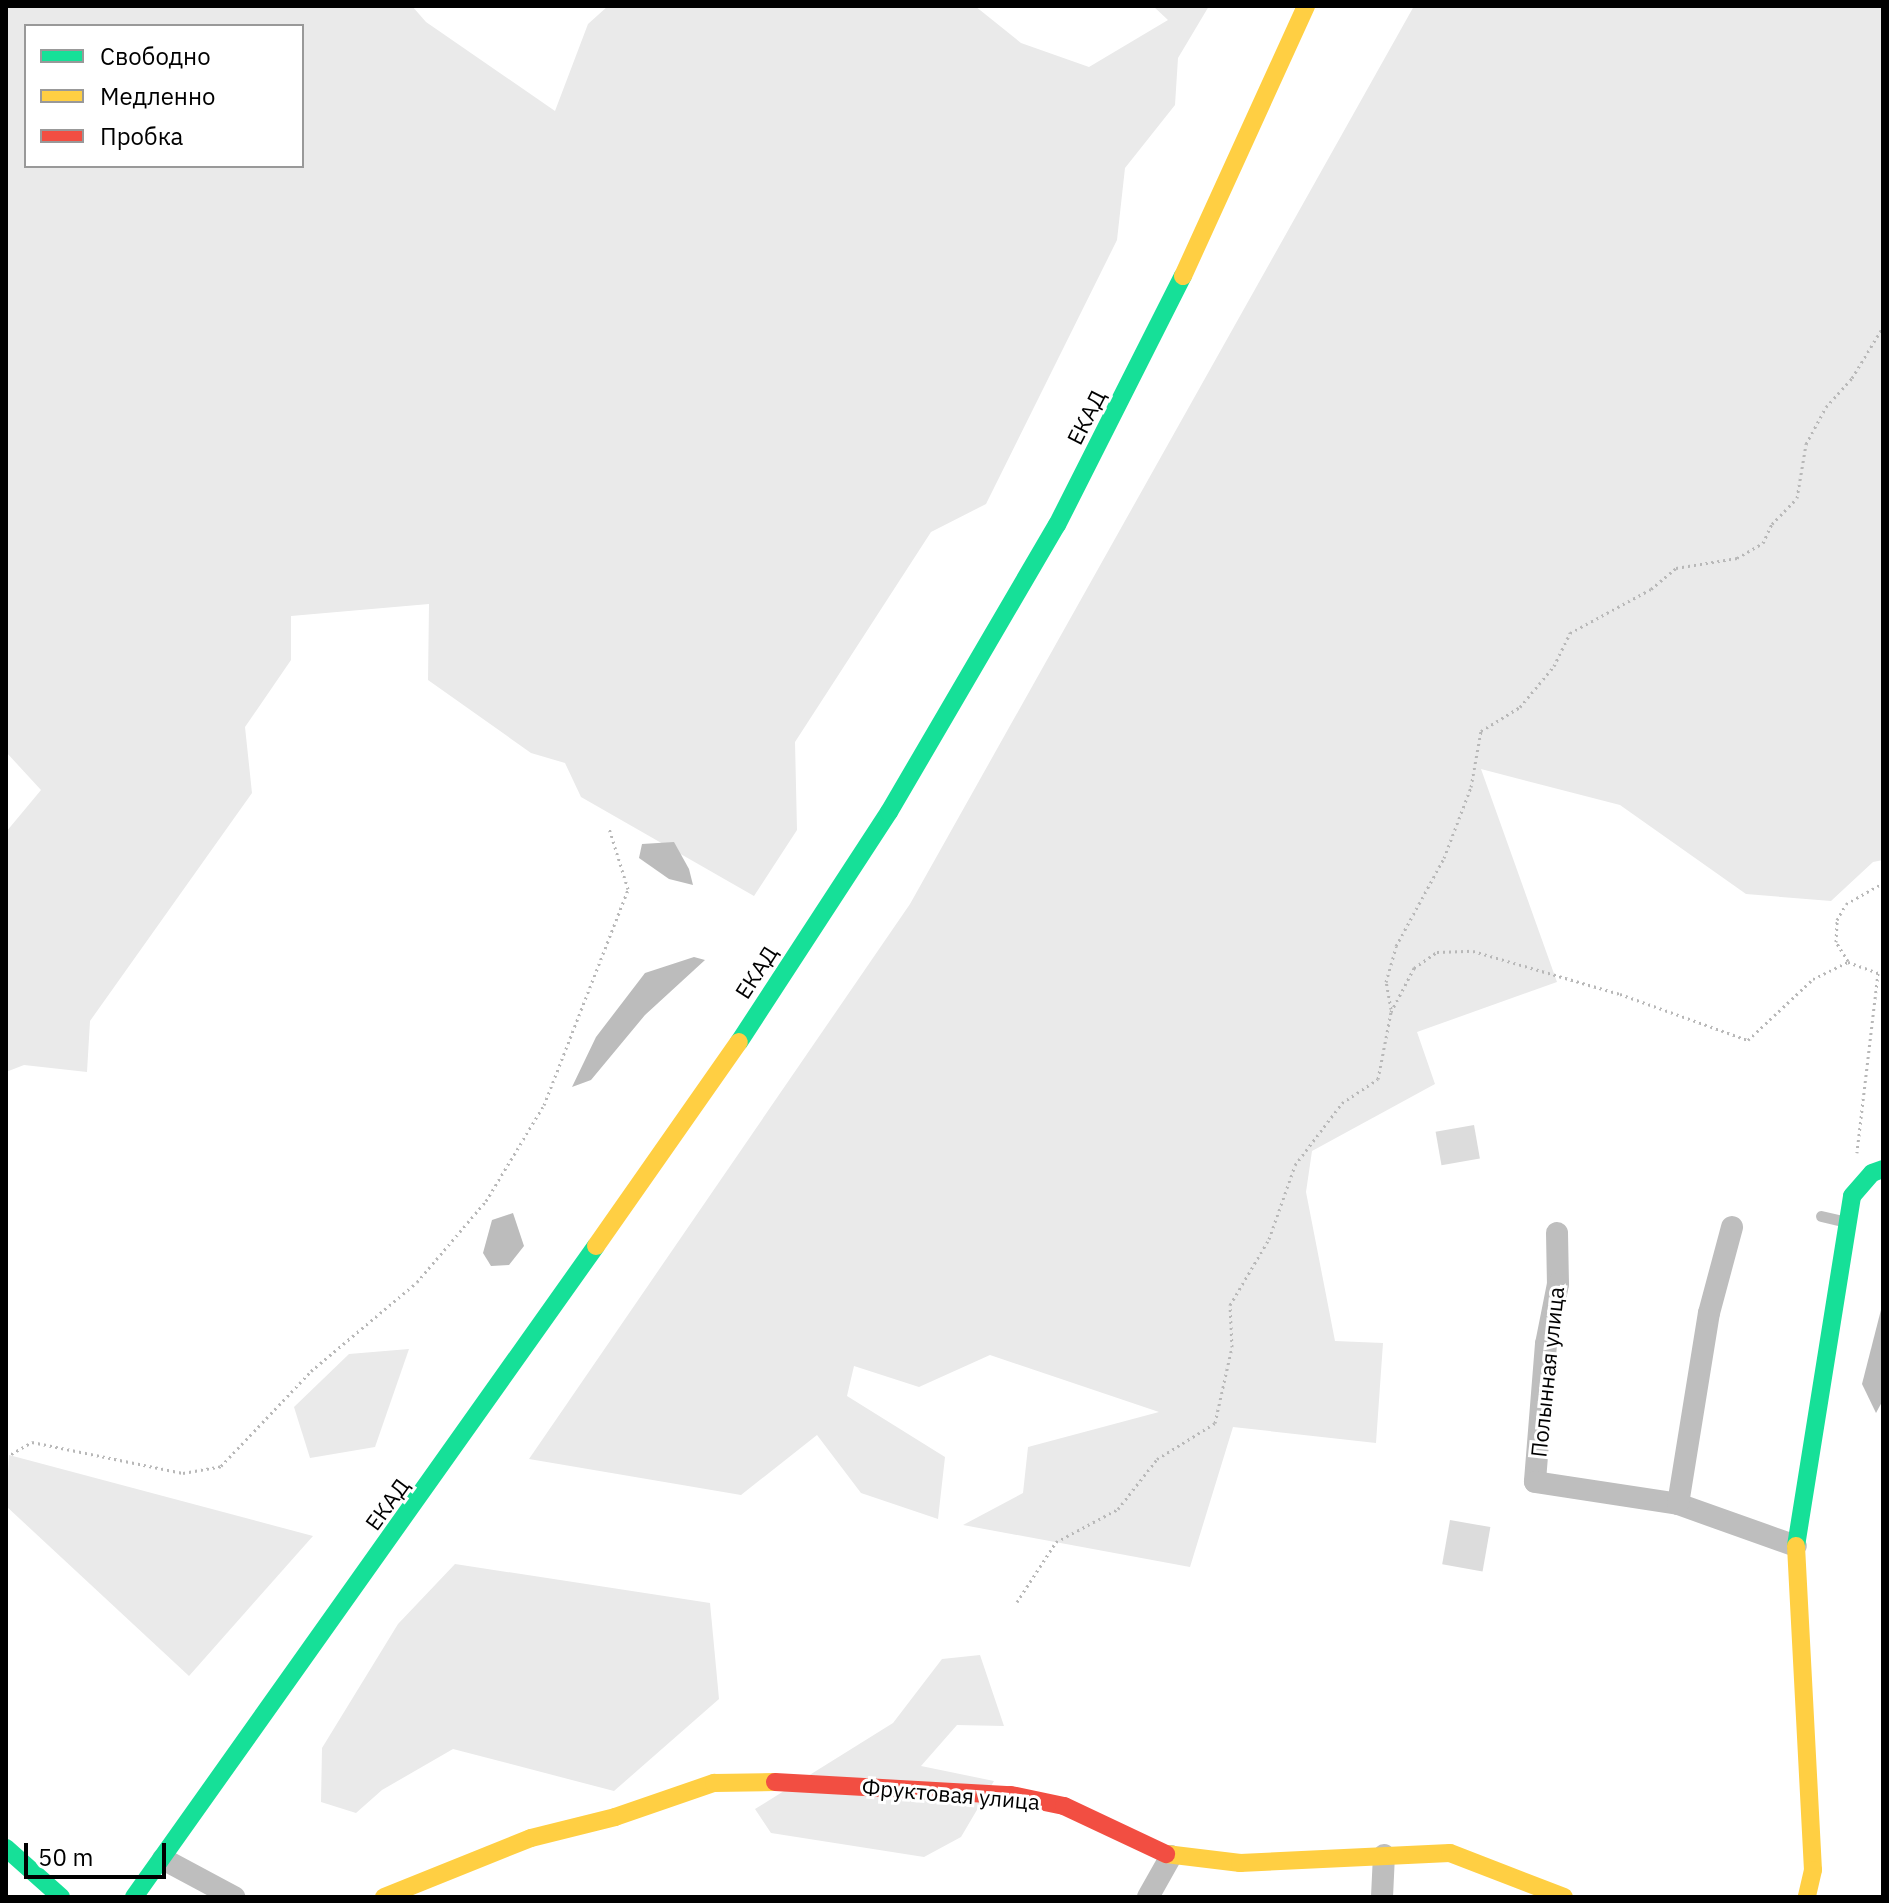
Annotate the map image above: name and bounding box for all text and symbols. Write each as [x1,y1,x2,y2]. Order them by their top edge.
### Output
legend [24,24,304,168]
text: Свободно [100,40,211,72]
text: Медленно [100,80,216,112]
text: Пробка [100,120,183,152]
street label: ЕКАД [1061,385,1111,449]
street label: ЕКАД [729,941,783,1003]
street label: Полынная улица [1525,1285,1569,1459]
street label: ЕКАД [359,1473,415,1535]
street label: Фруктовая улица [861,1773,1041,1815]
scale bar [28,1827,170,1877]
text: 50 m [38,1841,93,1873]

